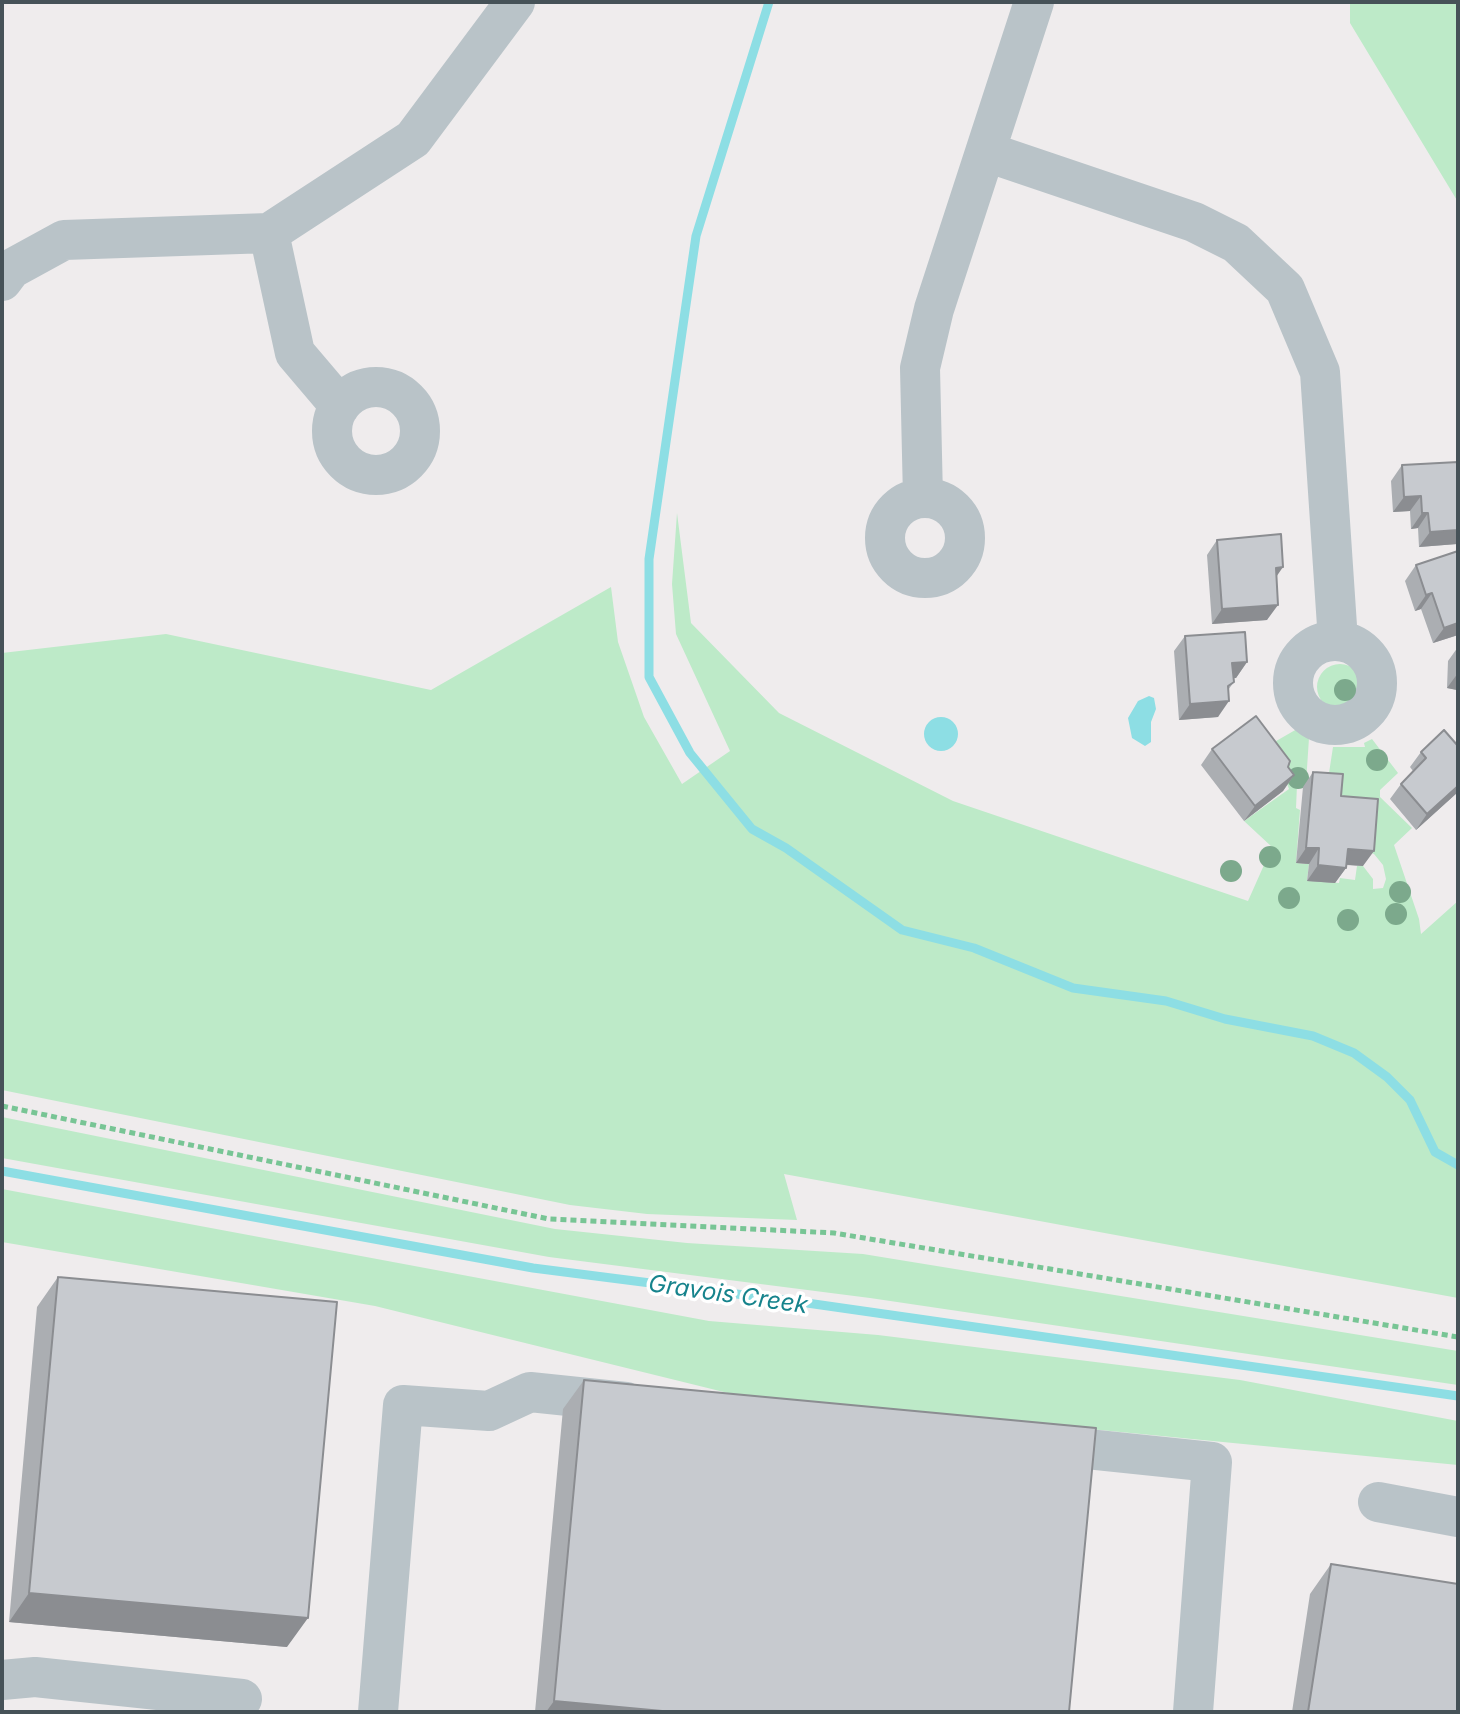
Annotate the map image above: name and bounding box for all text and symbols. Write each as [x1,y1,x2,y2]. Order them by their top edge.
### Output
water label: Gravois Creek [646,1270,810,1320]

